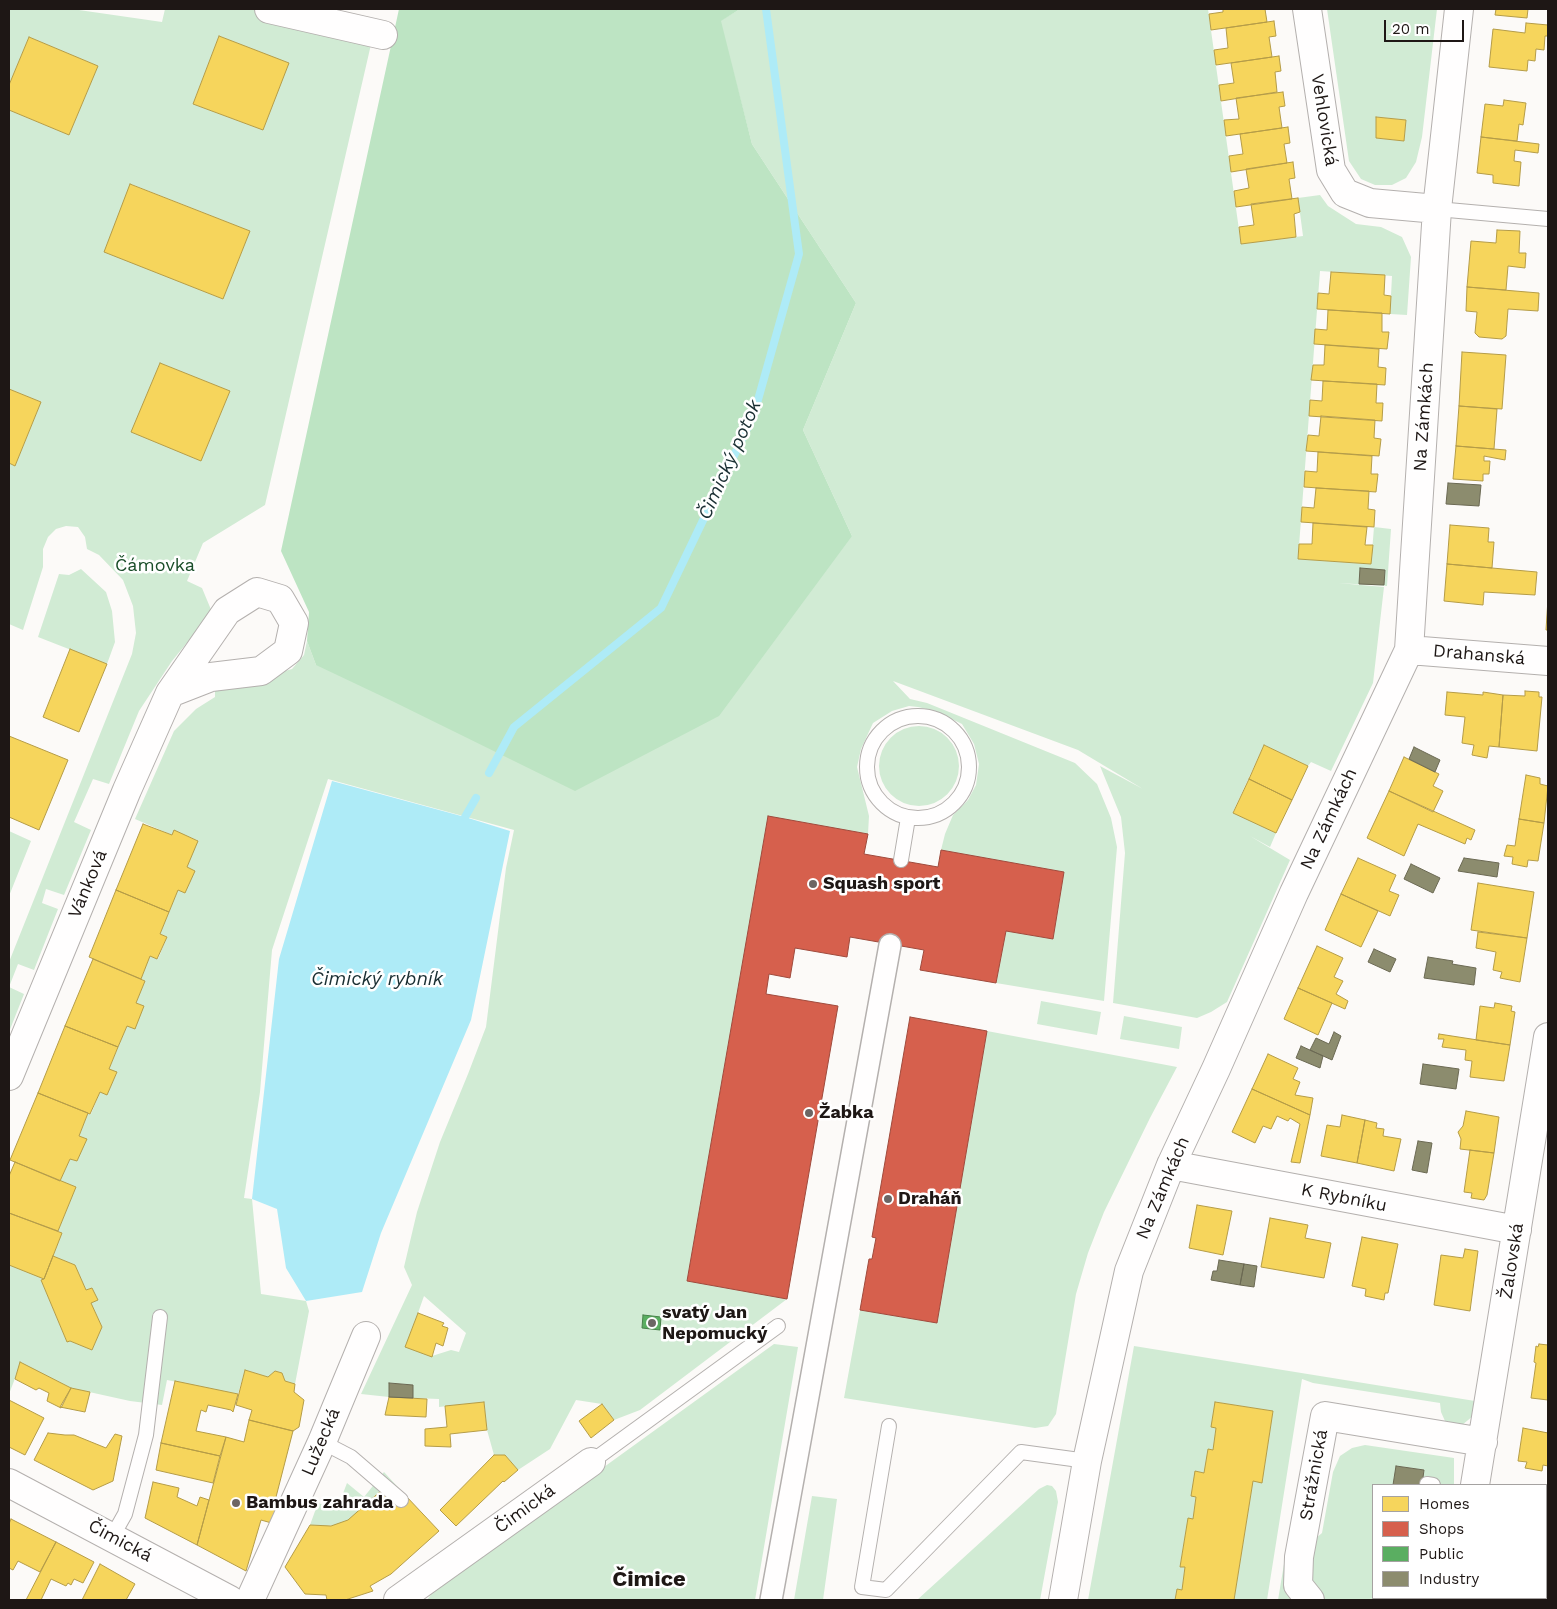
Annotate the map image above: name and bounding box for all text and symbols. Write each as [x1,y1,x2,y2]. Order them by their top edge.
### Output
scale bar [1387,10,1467,42]
text: 20 m [1392,20,1430,38]
street label: Vehlovická [1306,72,1342,168]
street label: Na Zámkách [1409,362,1439,472]
water label: Čimický potok [693,397,767,523]
park label: Čámovka [115,555,195,577]
street label: Drahanská [1432,640,1526,670]
street label: Na Zámkách [1296,765,1362,873]
street label: Vánková [64,847,112,921]
place label: Squash sport [823,873,940,895]
marker: Squash sport [807,878,819,890]
water label: Čimický rybník [311,968,443,990]
place label: Žabka [819,1102,874,1124]
marker: Žabka [803,1107,815,1119]
street label: Na Zámkách [1132,1133,1194,1243]
street label: K Rybníku [1299,1179,1389,1217]
place label: Draháň [898,1188,962,1210]
marker: Draháň [882,1193,894,1205]
street label: Žalovská [1495,1221,1529,1301]
place label: svatý Jan Nepomucký [662,1302,767,1345]
marker: svatý Jan Nepomucký [646,1317,658,1329]
street label: Lužecká [297,1405,345,1479]
street label: Strážnická [1295,1428,1333,1522]
street label: Čimická [491,1480,559,1538]
legend [1372,1484,1547,1599]
place label: Bambus zahrada [246,1492,393,1514]
text: Homes [1419,1495,1470,1513]
marker: Bambus zahrada [230,1497,242,1509]
street label: Čimická [84,1515,156,1567]
text: Shops [1419,1520,1464,1538]
text: Public [1419,1545,1464,1563]
district label: Čimice [612,1567,686,1593]
text: Industry [1419,1570,1479,1588]

